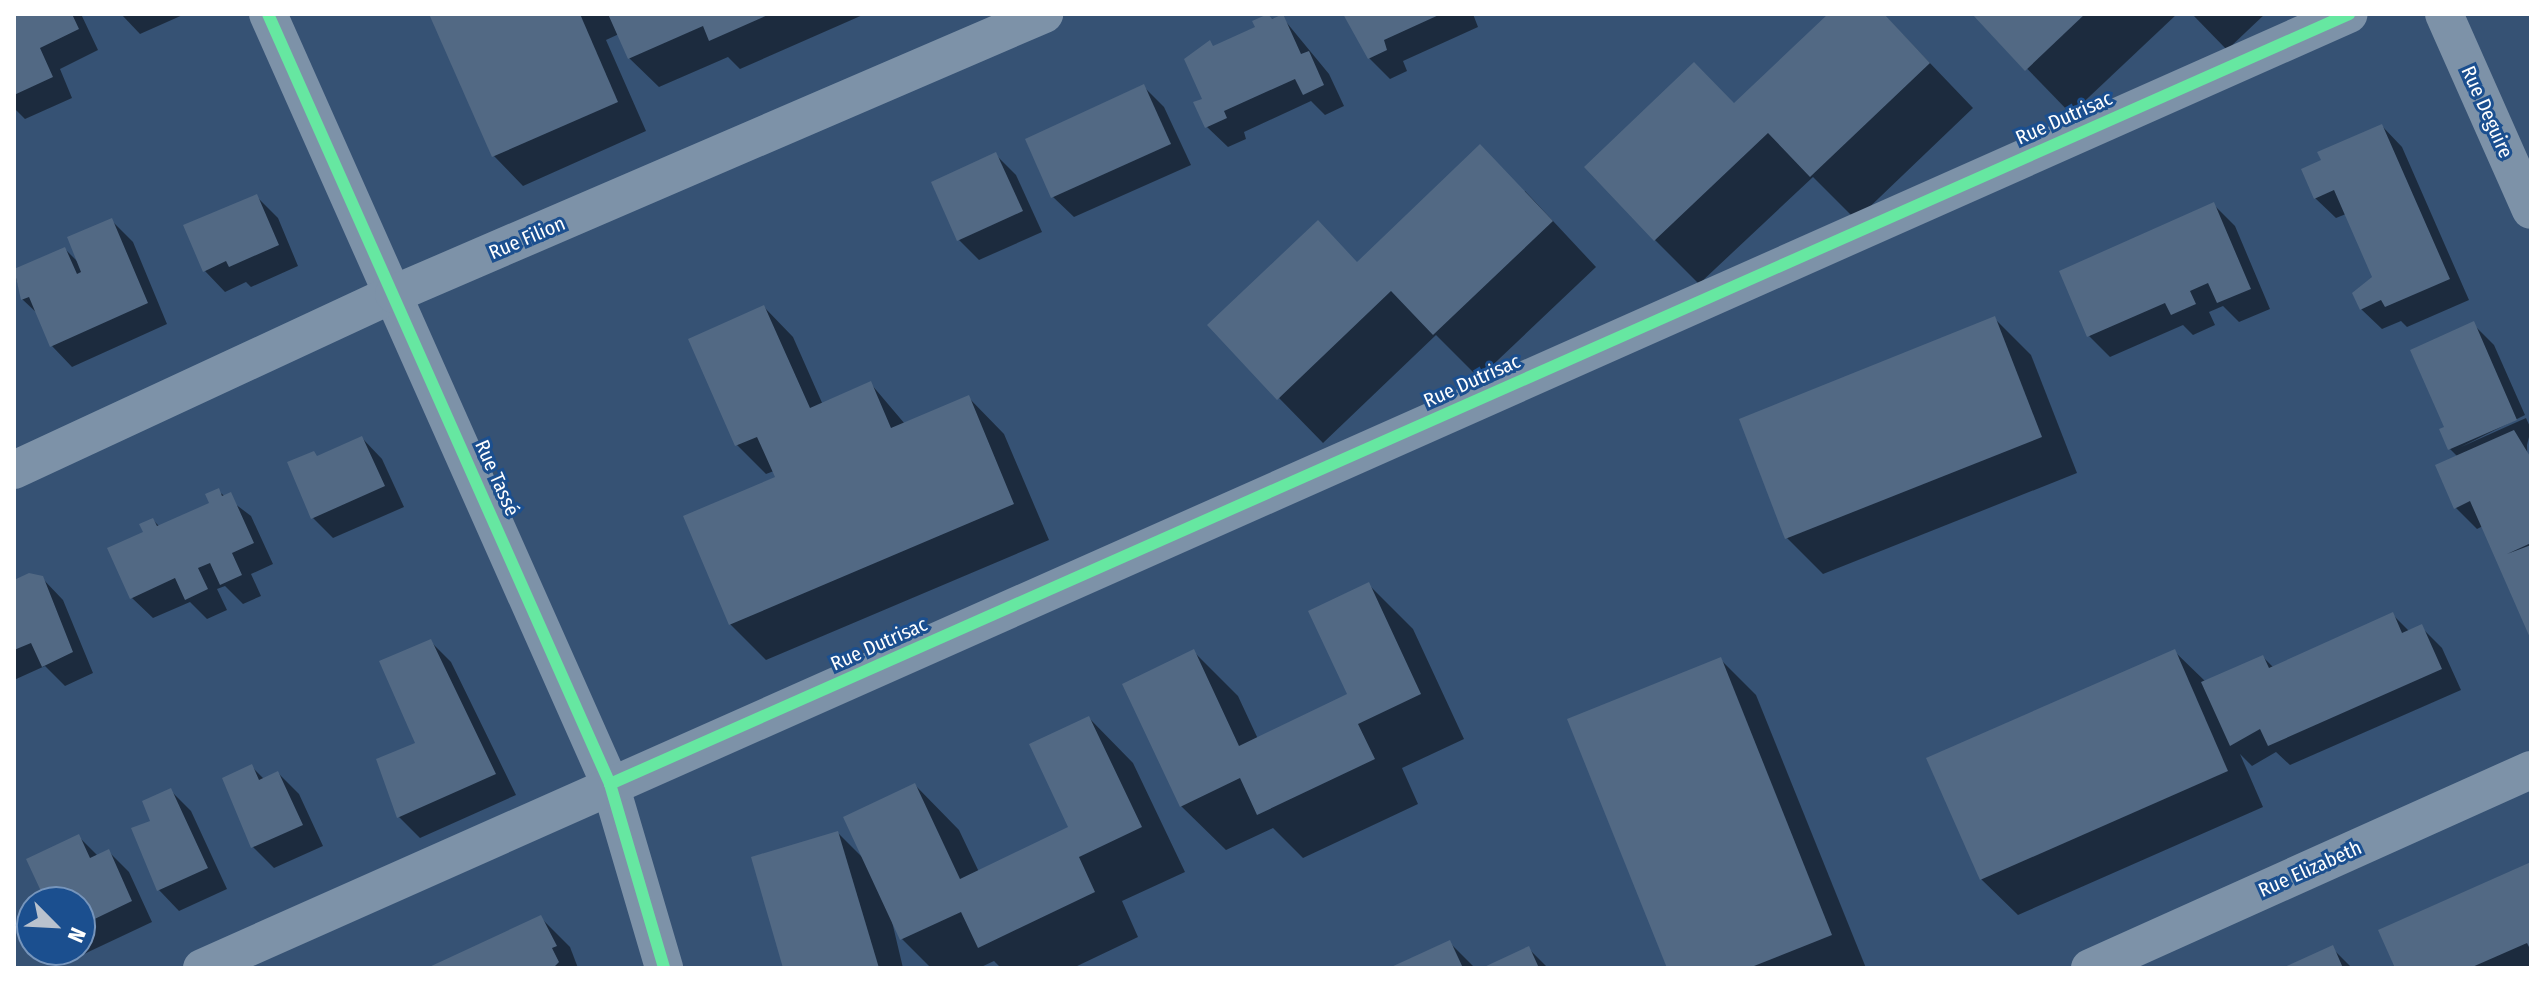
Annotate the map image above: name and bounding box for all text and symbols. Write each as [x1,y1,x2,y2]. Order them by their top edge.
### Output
street label: Rue Deguire [2456,62,2518,162]
street label: Rue Dutrisac [2012,86,2116,150]
street label: Rue Filion [485,211,569,265]
street label: Rue Dutrisac [1420,349,1524,413]
street label: Rue Tassé [470,436,524,520]
street label: Rue Dutrisac [827,612,931,676]
street label: Rue Elizabeth [2255,836,2365,902]
north arrow [16,886,96,966]
text: N [62,924,92,947]

